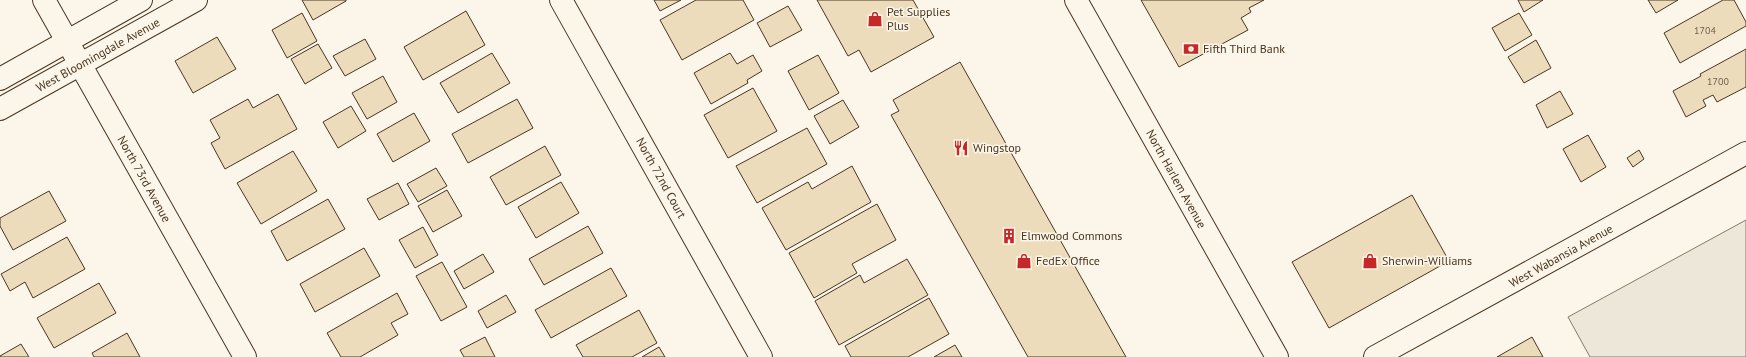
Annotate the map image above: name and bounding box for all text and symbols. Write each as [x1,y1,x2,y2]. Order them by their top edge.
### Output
place label: Pet Supplies Plus [887,4,950,33]
shop icon: Pet Supplies Plus [866,10,884,28]
street label: West Bloomingdale Avenue [33,14,162,95]
house number: 1704 [1694,24,1716,37]
bank icon: Fifth Third Bank [1182,40,1200,58]
place label: Fifth Third Bank [1203,41,1285,56]
house number: 1700 [1707,75,1729,88]
street label: North Harlem Avenue [1143,127,1210,231]
street label: North 73rd Avenue [114,133,174,225]
street label: North 72nd Court [633,135,690,221]
restaurant icon: Wingstop [952,139,970,157]
place label: Wingstop [973,140,1021,155]
street label: West Wabansia Avenue [1506,221,1615,290]
building icon: Elmwood Commons [1000,227,1018,245]
place label: Elmwood Commons [1021,228,1122,243]
shop icon: FedEx Office [1015,252,1033,270]
shop icon: Sherwin-Williams [1361,252,1379,270]
place label: FedEx Office [1036,253,1100,268]
place label: Sherwin-Williams [1382,253,1472,268]

